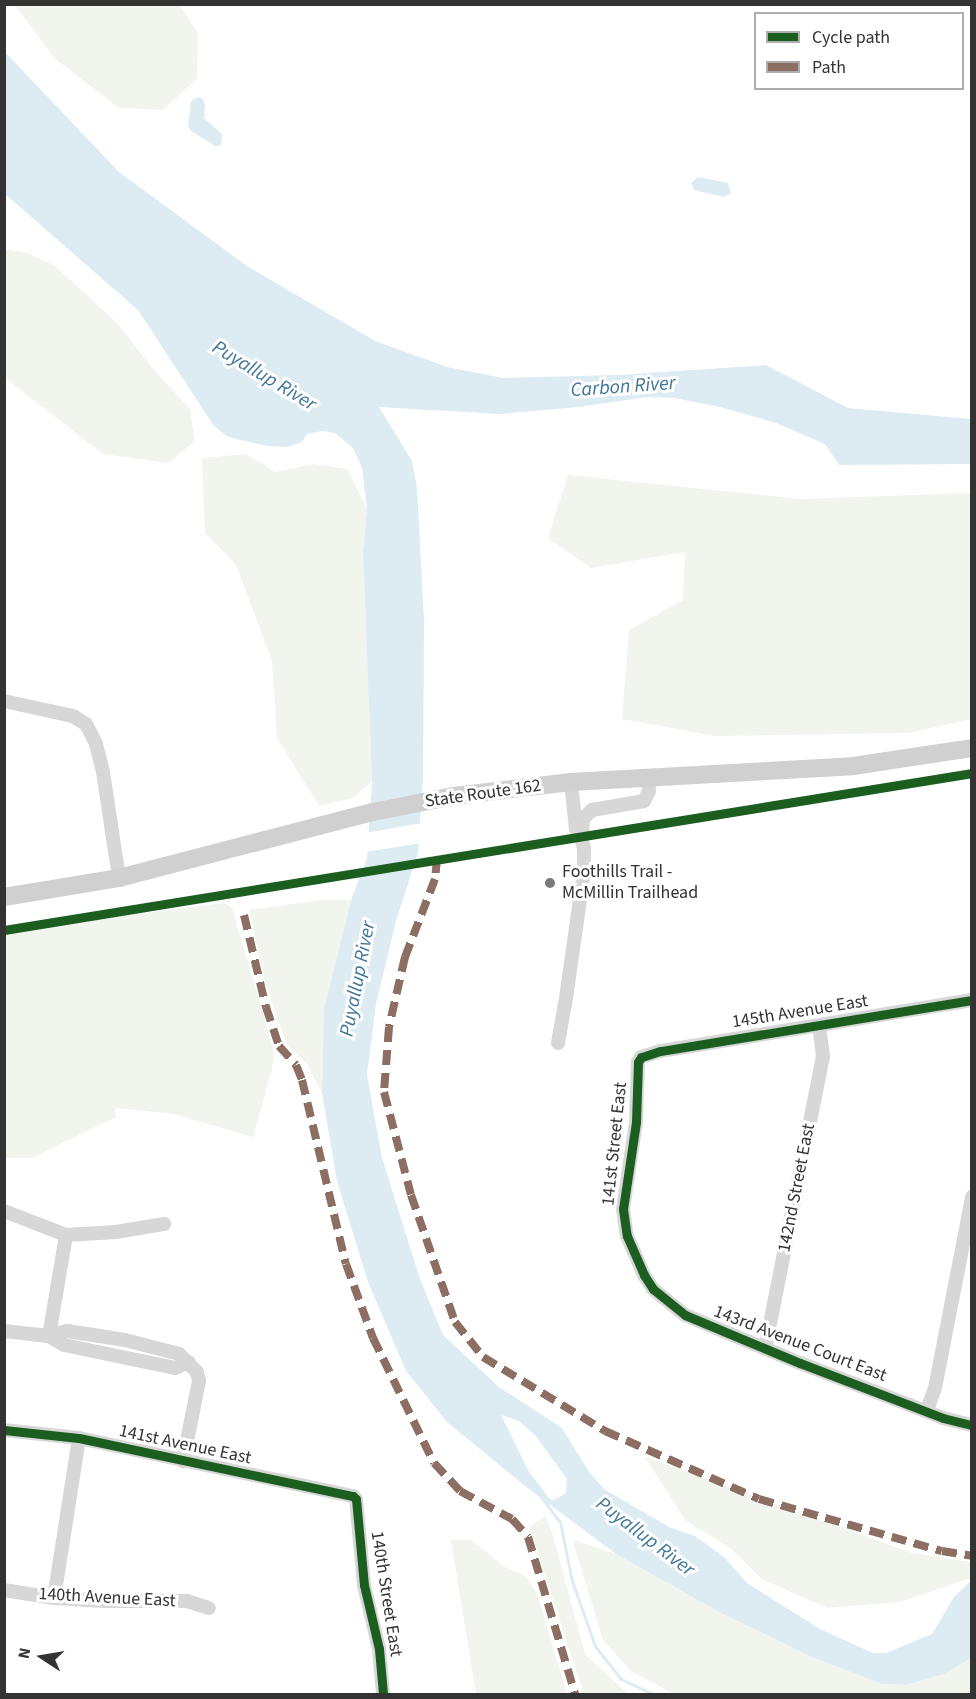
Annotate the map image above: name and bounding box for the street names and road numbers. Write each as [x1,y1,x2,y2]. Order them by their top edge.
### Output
street label: State Route 162 [424,775,542,813]
street label: 145th Avenue East [731,991,869,1033]
street label: 141st Street East [598,1081,632,1207]
street label: 142nd Street East [774,1122,820,1254]
street label: 143rd Avenue Court East [711,1301,889,1387]
street label: 141st Avenue East [117,1420,253,1470]
street label: 140th Street East [365,1530,407,1658]
street label: 140th Avenue East [38,1584,176,1612]

